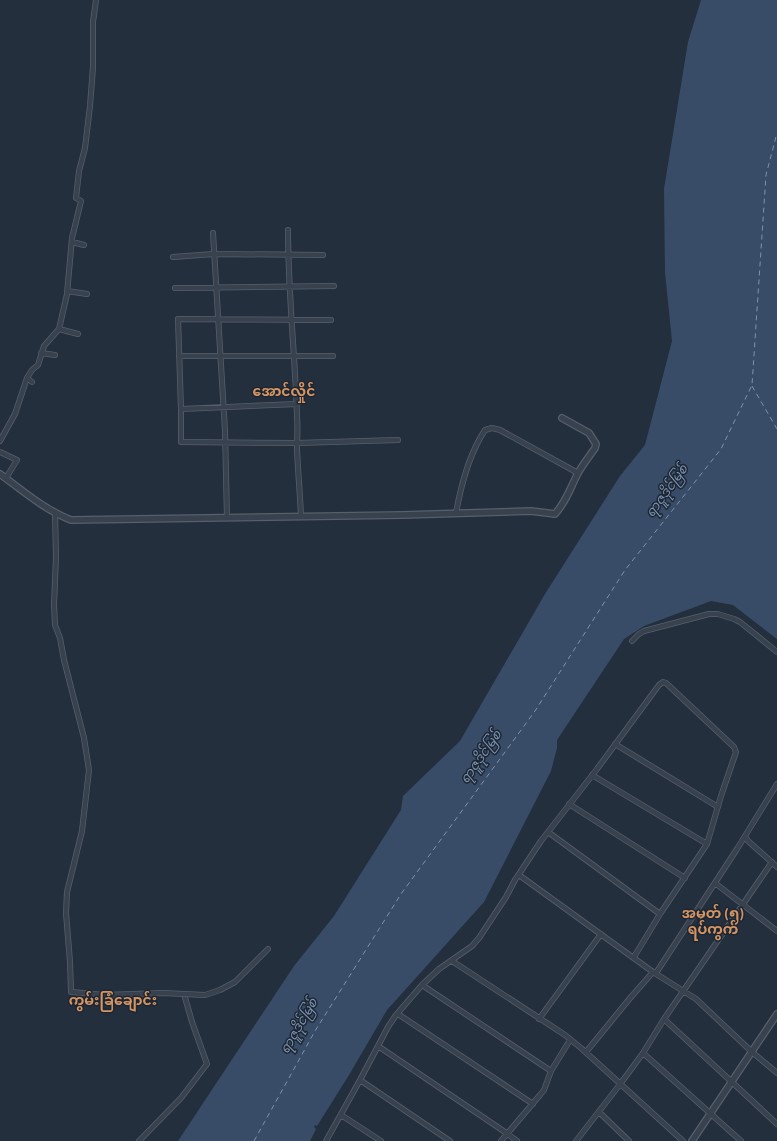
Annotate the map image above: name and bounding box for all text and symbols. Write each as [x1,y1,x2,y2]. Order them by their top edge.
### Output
district label: အောင်လှိုင် [253,381,315,403]
water label: ရာဇူဒိုင်မြစ် [641,459,695,522]
water label: ရာဇူဒိုင်မြစ် [455,725,508,788]
district label: အမှတ် (၅) ရပ်ကွက် [682,903,744,941]
district label: ကွမ်းခြံချောင်း [69,990,157,1012]
water label: ရာဇူဒိုင်မြစ် [275,993,325,1058]

